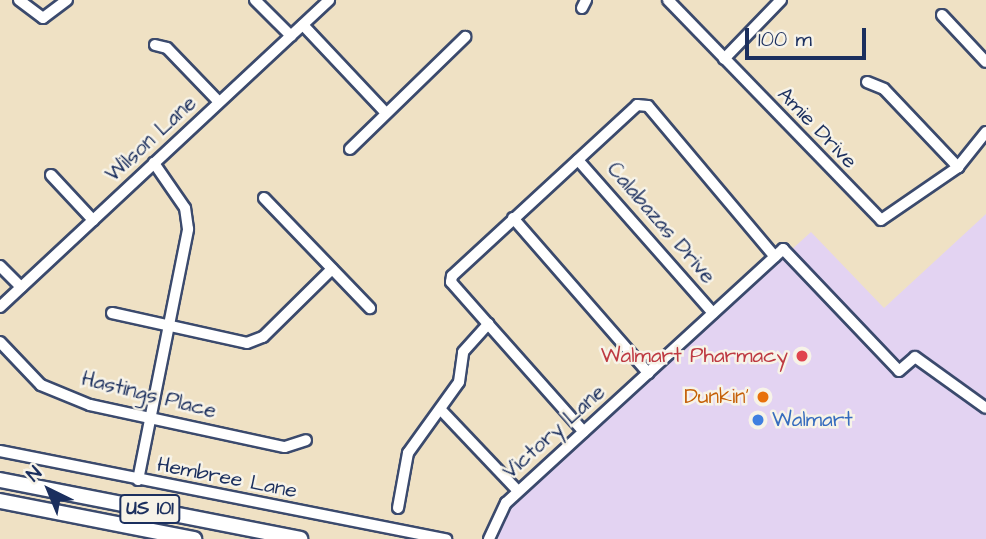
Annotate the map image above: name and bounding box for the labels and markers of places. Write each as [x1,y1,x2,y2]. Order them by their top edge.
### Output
place label: Walmart Pharmacy [601,343,788,369]
marker: Walmart Pharmacy [794,348,810,364]
place label: Dunkin' [684,384,749,410]
marker: Dunkin' [755,389,771,405]
place label: Walmart [772,407,853,433]
marker: Walmart [750,412,766,428]

